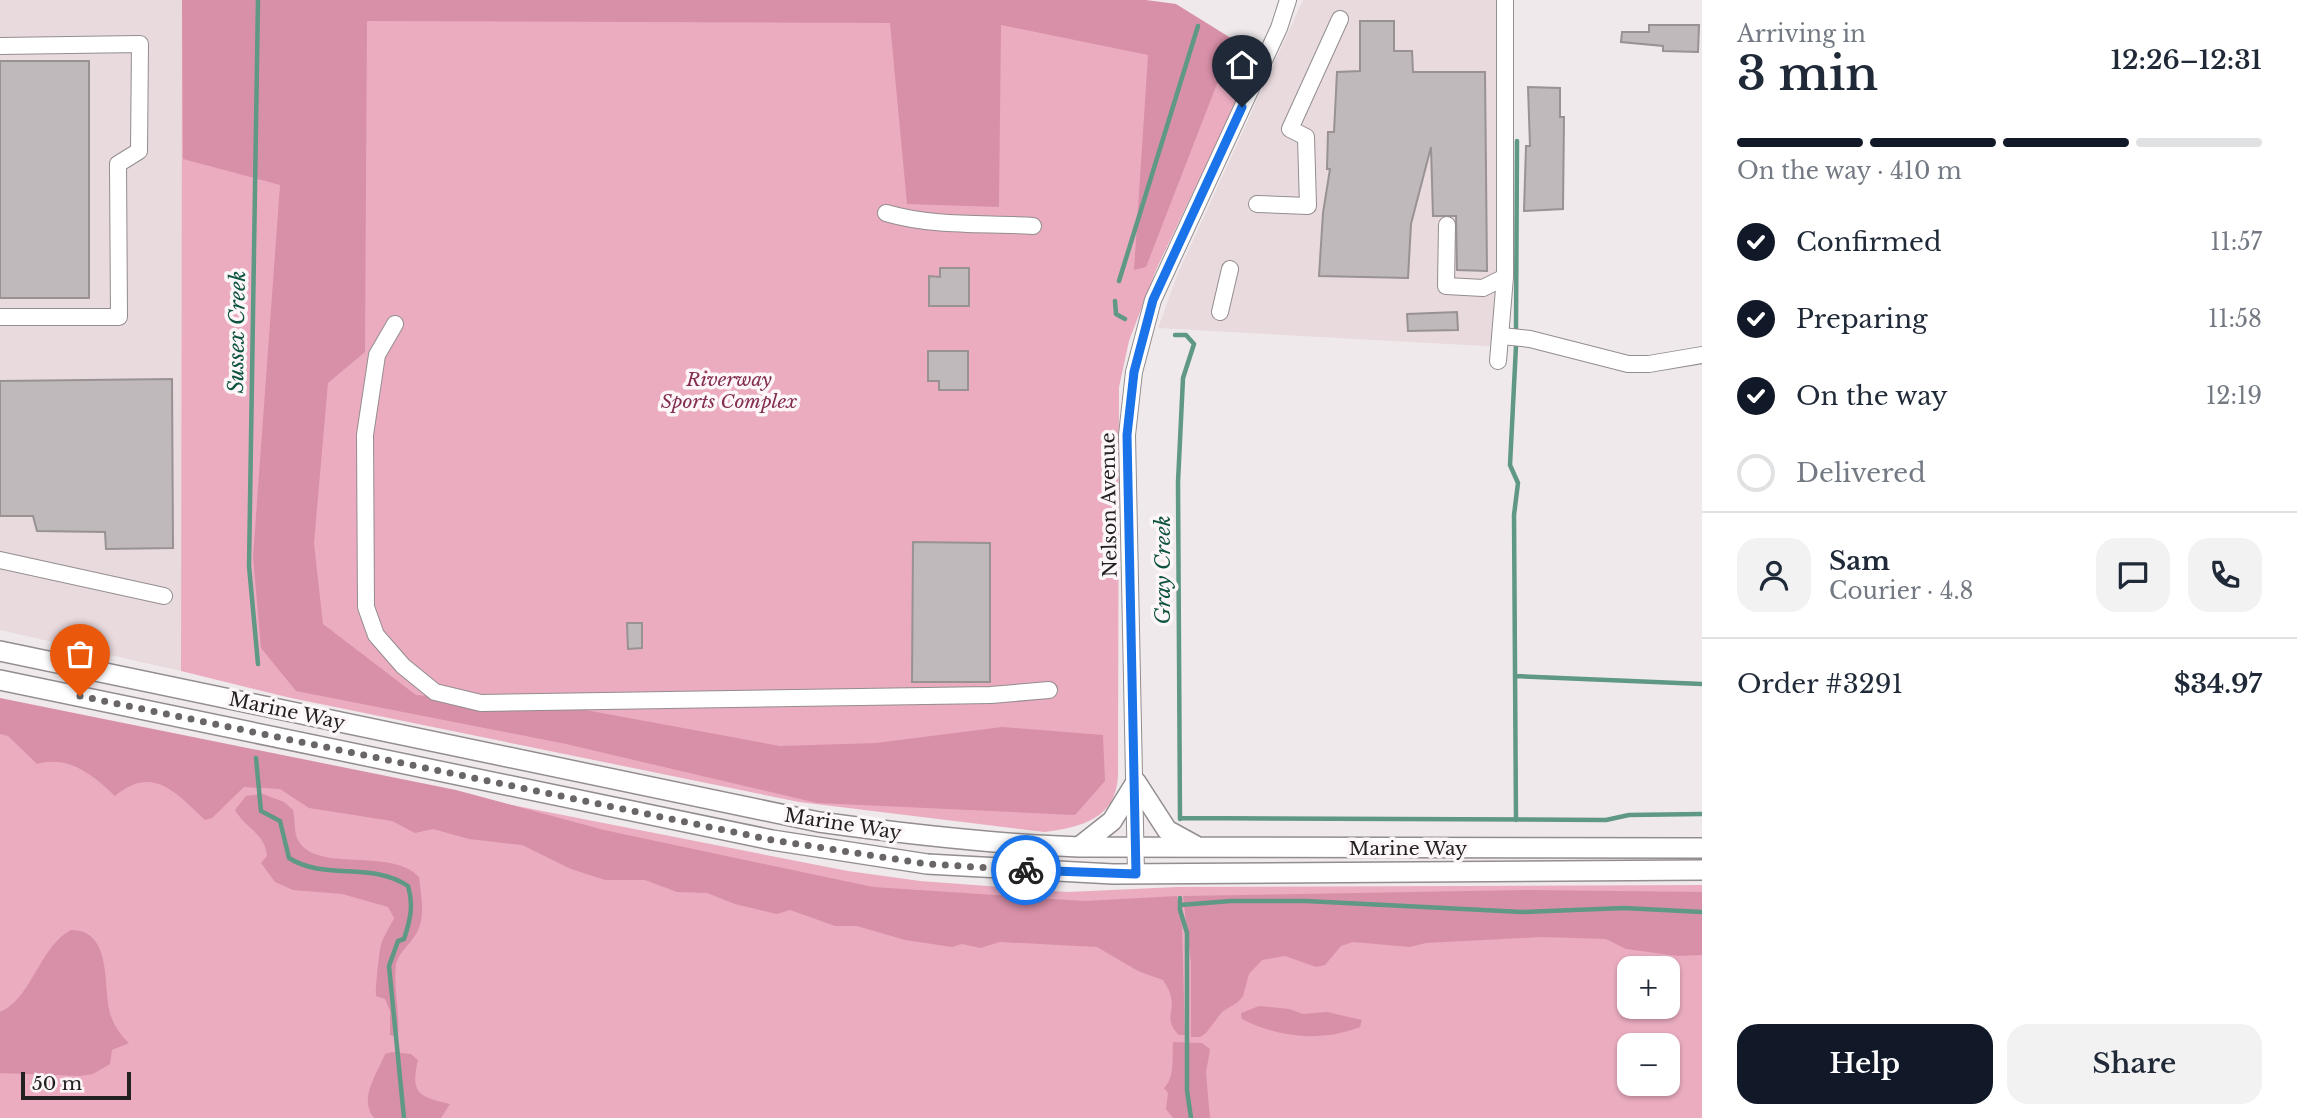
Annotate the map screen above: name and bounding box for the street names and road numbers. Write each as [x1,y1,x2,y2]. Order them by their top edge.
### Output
street label: Nelson Avenue [1096,432,1122,578]
street label: Marine Way [227,687,347,735]
street label: Marine Way [783,803,903,845]
street label: Marine Way [1349,837,1467,860]

